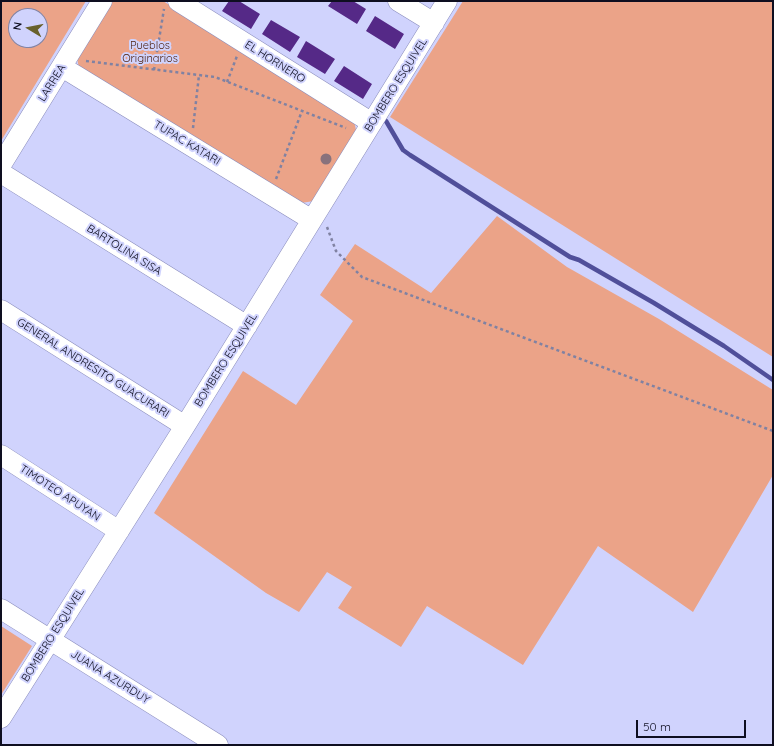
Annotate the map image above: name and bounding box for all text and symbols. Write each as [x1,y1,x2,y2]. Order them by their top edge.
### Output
north arrow [8,8,48,48]
text: N [10,21,25,31]
street label: BOMBERO ESQUIVEL [362,36,430,134]
street label: EL HORNERO [242,38,308,86]
park label: Pueblos Originarios [122,39,178,65]
street label: LARREA [36,62,68,104]
street label: TUPAC KATARI [151,118,223,168]
street label: BARTOLINA SISA [84,222,164,278]
street label: BOMBERO ESQUIVEL [192,311,260,409]
street label: GENERAL ANDRESITO GUACURARI [14,316,172,420]
street label: TIMOTEO APUYAN [17,462,103,524]
street label: BOMBERO ESQUIVEL [19,586,87,684]
street label: JUANA AZURDUY [68,647,152,707]
scale bar [638,712,748,738]
text: 50 m [643,719,671,734]

